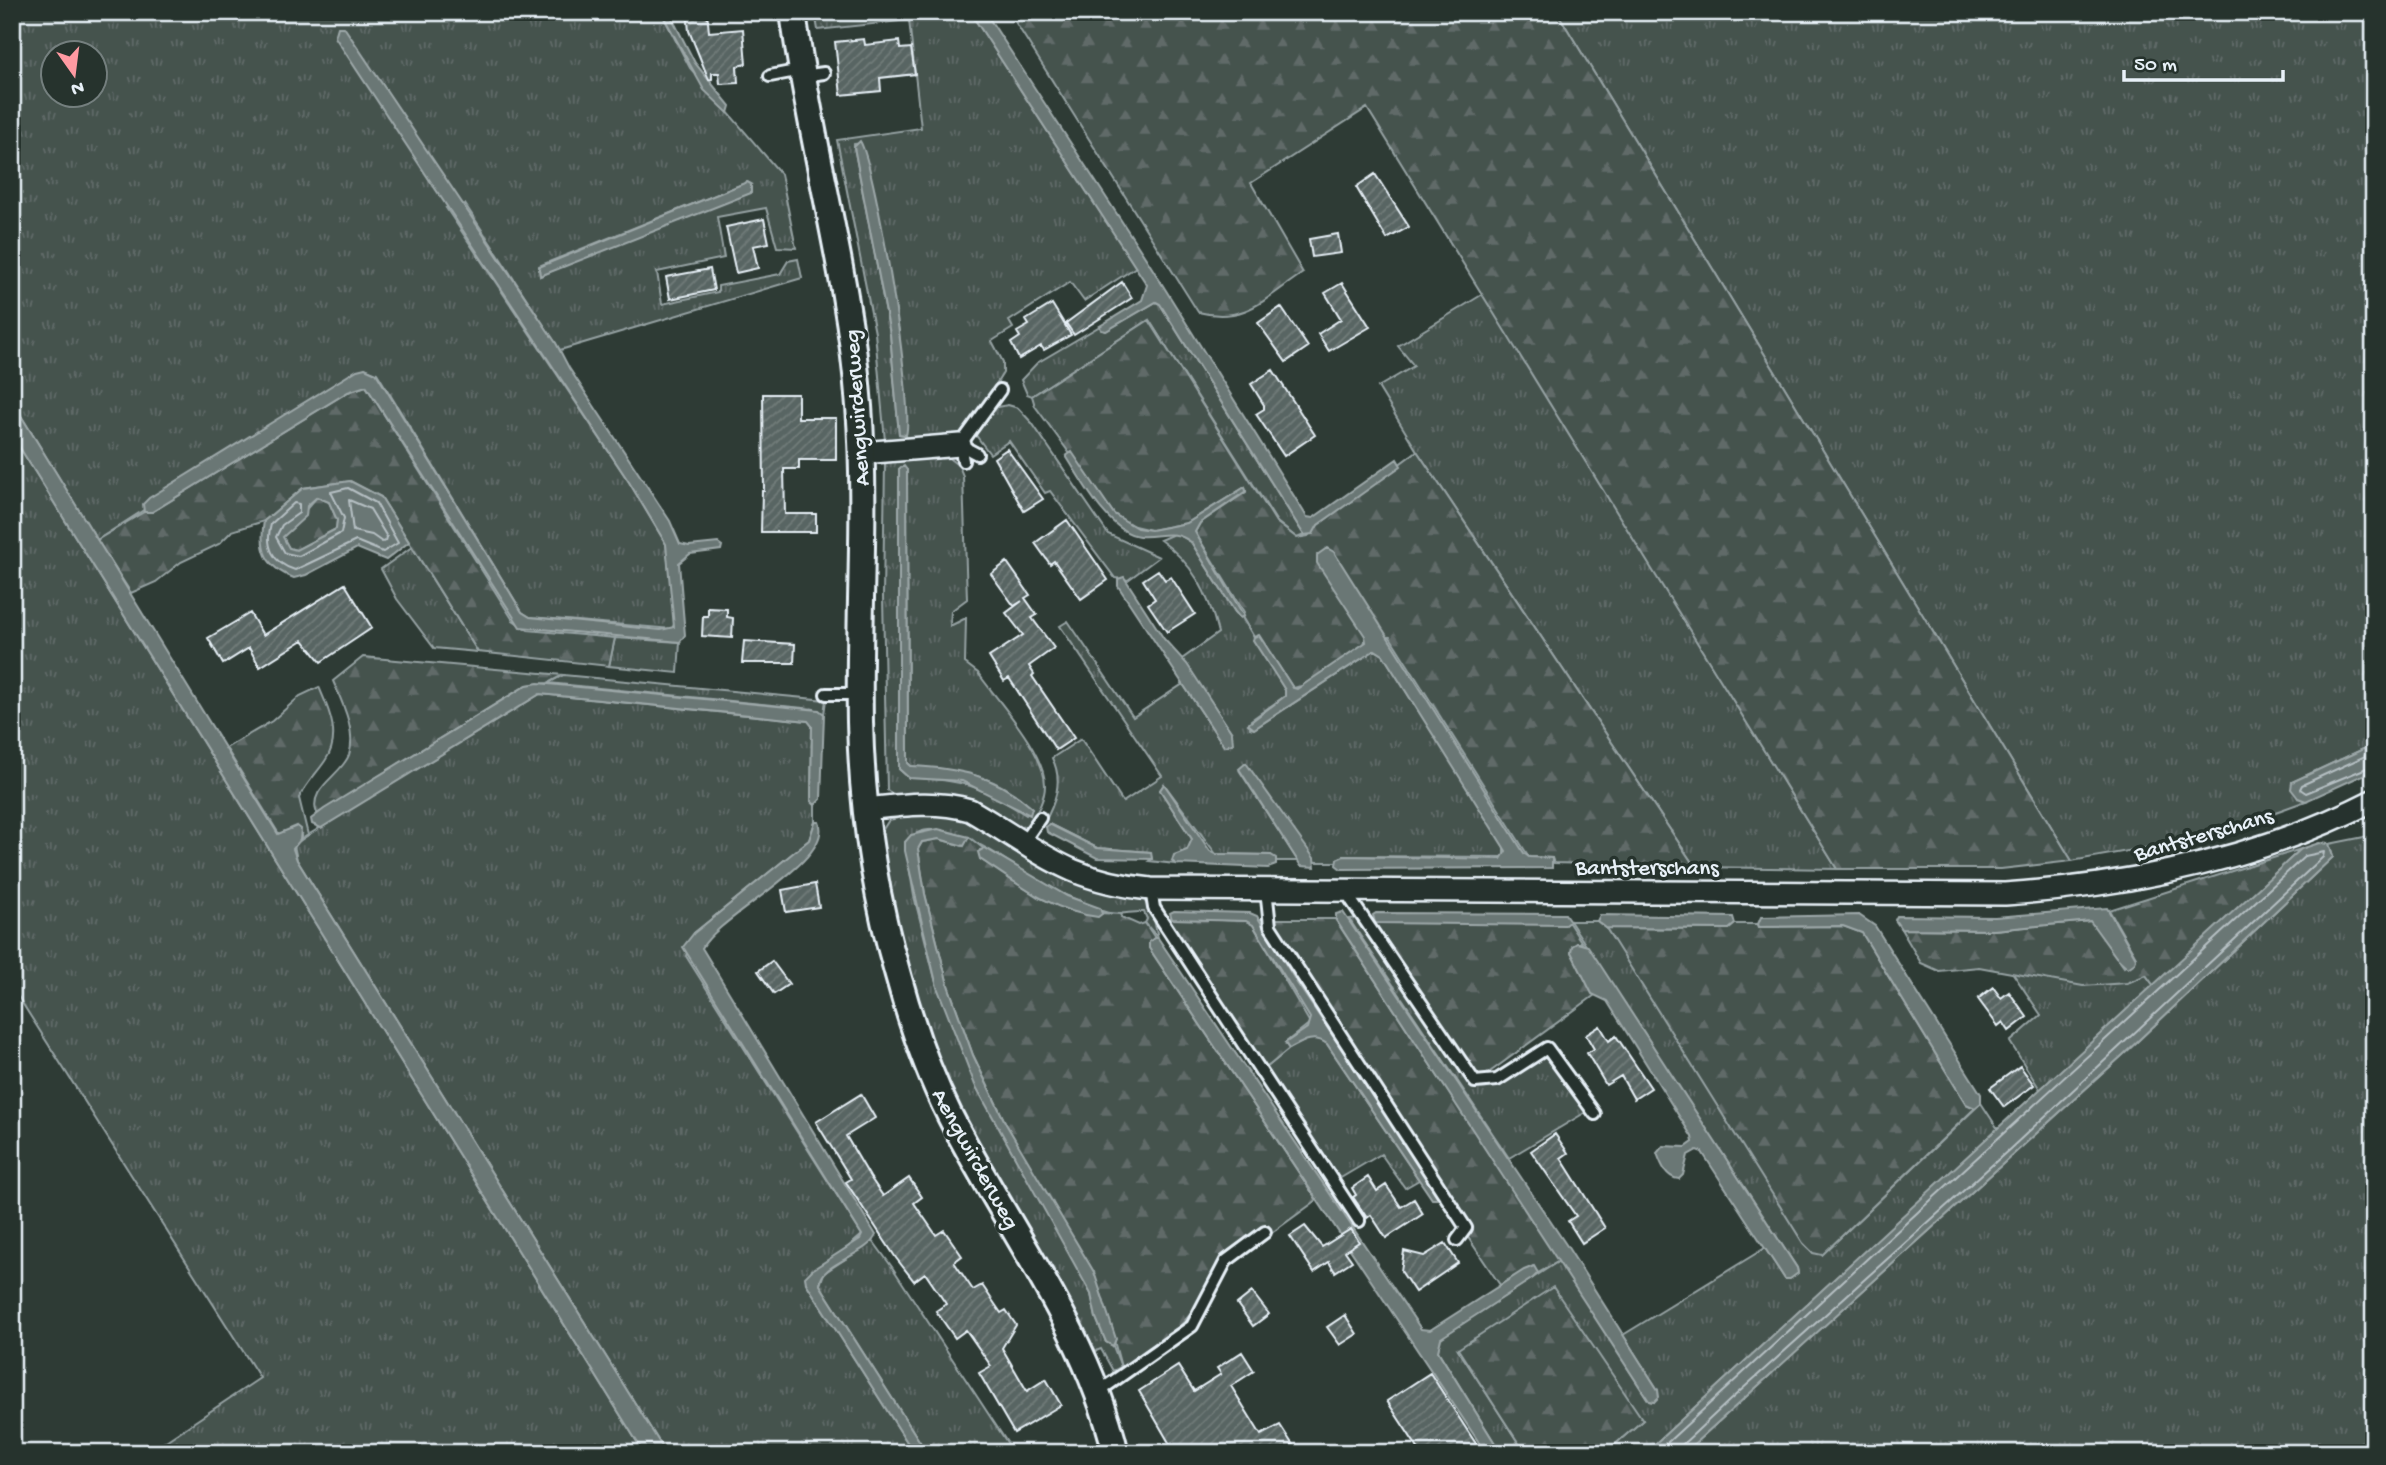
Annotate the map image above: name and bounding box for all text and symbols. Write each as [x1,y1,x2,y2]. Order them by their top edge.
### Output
north arrow [38,38,108,108]
scale bar [2124,38,2283,82]
text: 50 m [2134,54,2177,79]
text: N [68,74,86,100]
street label: Aengwirderweg [840,329,877,487]
street label: Bantsterschans [2130,803,2277,869]
street label: Bantsterschans [1574,856,1719,883]
street label: Aengwirderweg [924,1085,1024,1235]

